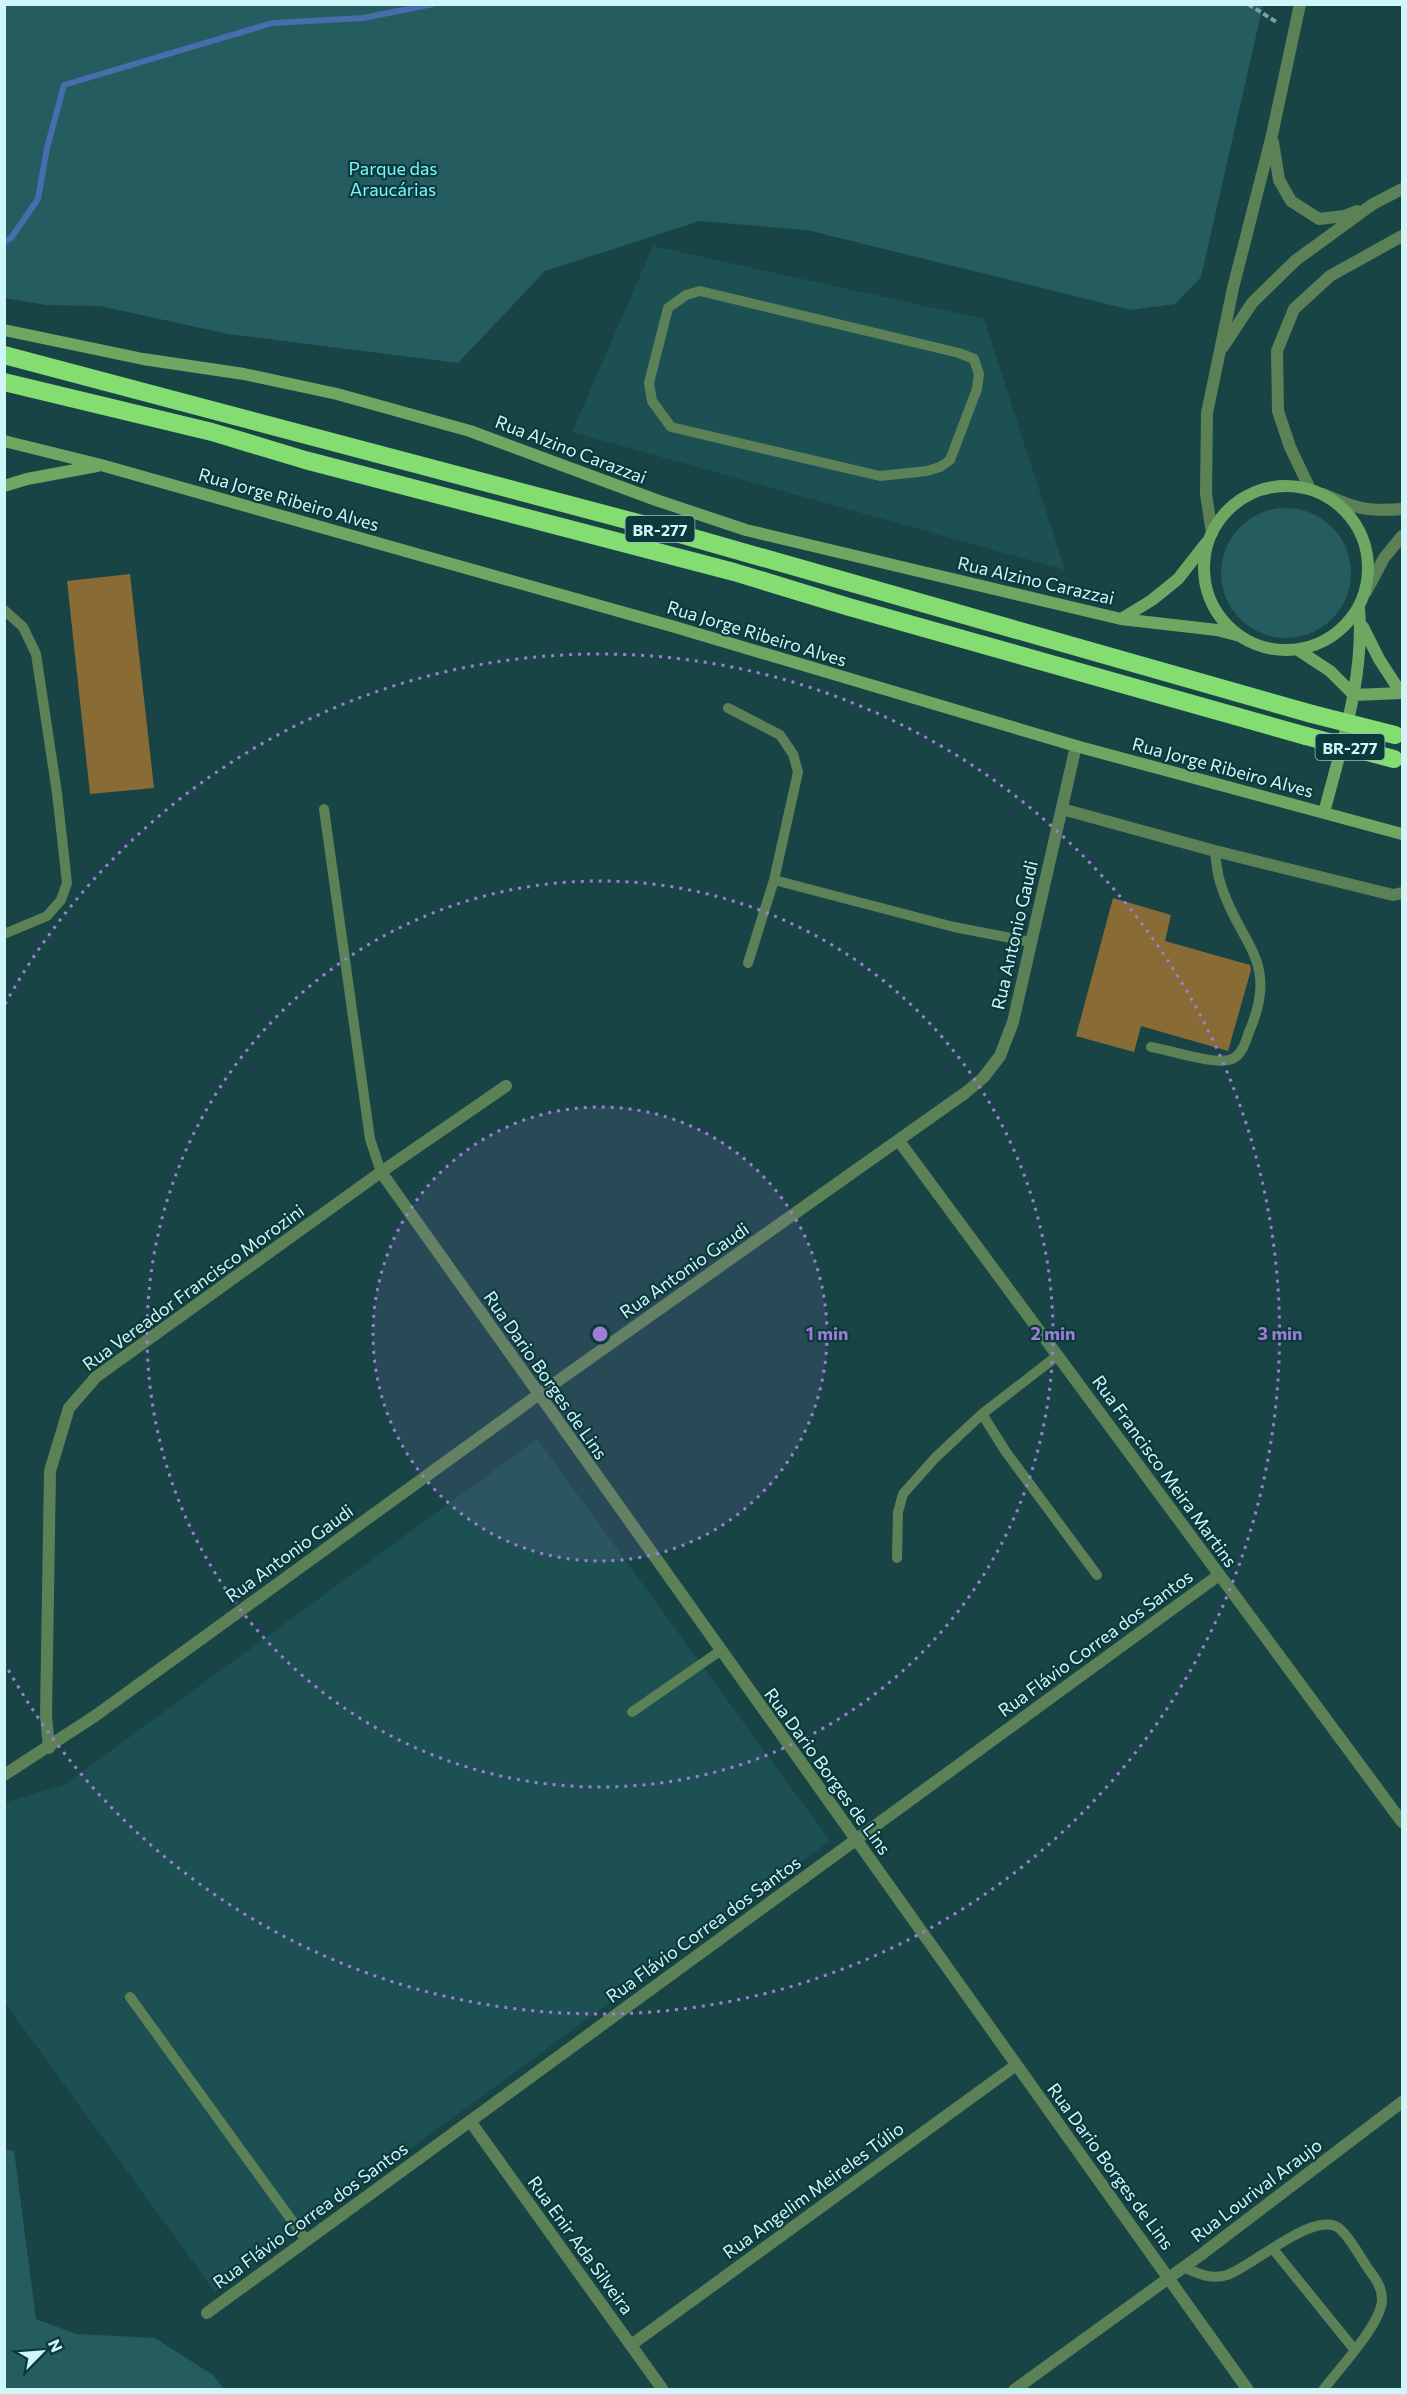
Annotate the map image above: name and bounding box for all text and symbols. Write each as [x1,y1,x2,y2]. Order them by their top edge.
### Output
park label: Parque das Araucárias [348,157,438,200]
street label: Rua Alzino Carazzai [492,410,650,488]
street label: Rua Jorge Ribeiro Alves [196,463,382,535]
road number: BR-277 [626,516,694,542]
street label: Rua Alzino Carazzai [956,551,1116,609]
street label: Rua Jorge Ribeiro Alves [665,595,849,671]
street label: Rua Jorge Ribeiro Alves [1130,732,1316,802]
road number: BR-277 [1316,734,1384,760]
street label: Rua Antonio Gaudi [986,858,1042,1012]
street label: Rua Vereador Francisco Morozini [78,1199,308,1375]
street label: Rua Antonio Gaudi [615,1217,753,1323]
street label: Rua Dario Borges de Lins [479,1287,613,1463]
text: 1 min [806,1322,848,1344]
text: 2 min [1031,1322,1075,1344]
text: 3 min [1257,1322,1303,1344]
centre of rings [590,1324,610,1344]
street label: Rua Francisco Meira Martins [1088,1371,1242,1571]
street label: Rua Antonio Gaudi [221,1499,357,1607]
street label: Rua Flávio Correa dos Santos [993,1565,1197,1721]
street label: Rua Dario Borges de Lins [760,1683,896,1859]
street label: Rua Flávio Correa dos Santos [601,1851,805,2007]
street label: Rua Dario Borges de Lins [1043,2078,1179,2254]
street label: Rua Angelim Meireles Túlio [718,2117,908,2263]
street label: Rua Lourival Araujo [1186,2134,1326,2246]
street label: Rua Flávio Correa dos Santos [208,2137,412,2293]
street label: Rua Enir Ada Silveira [523,2172,639,2318]
north arrow [12,2322,72,2382]
text: N [45,2336,67,2355]

